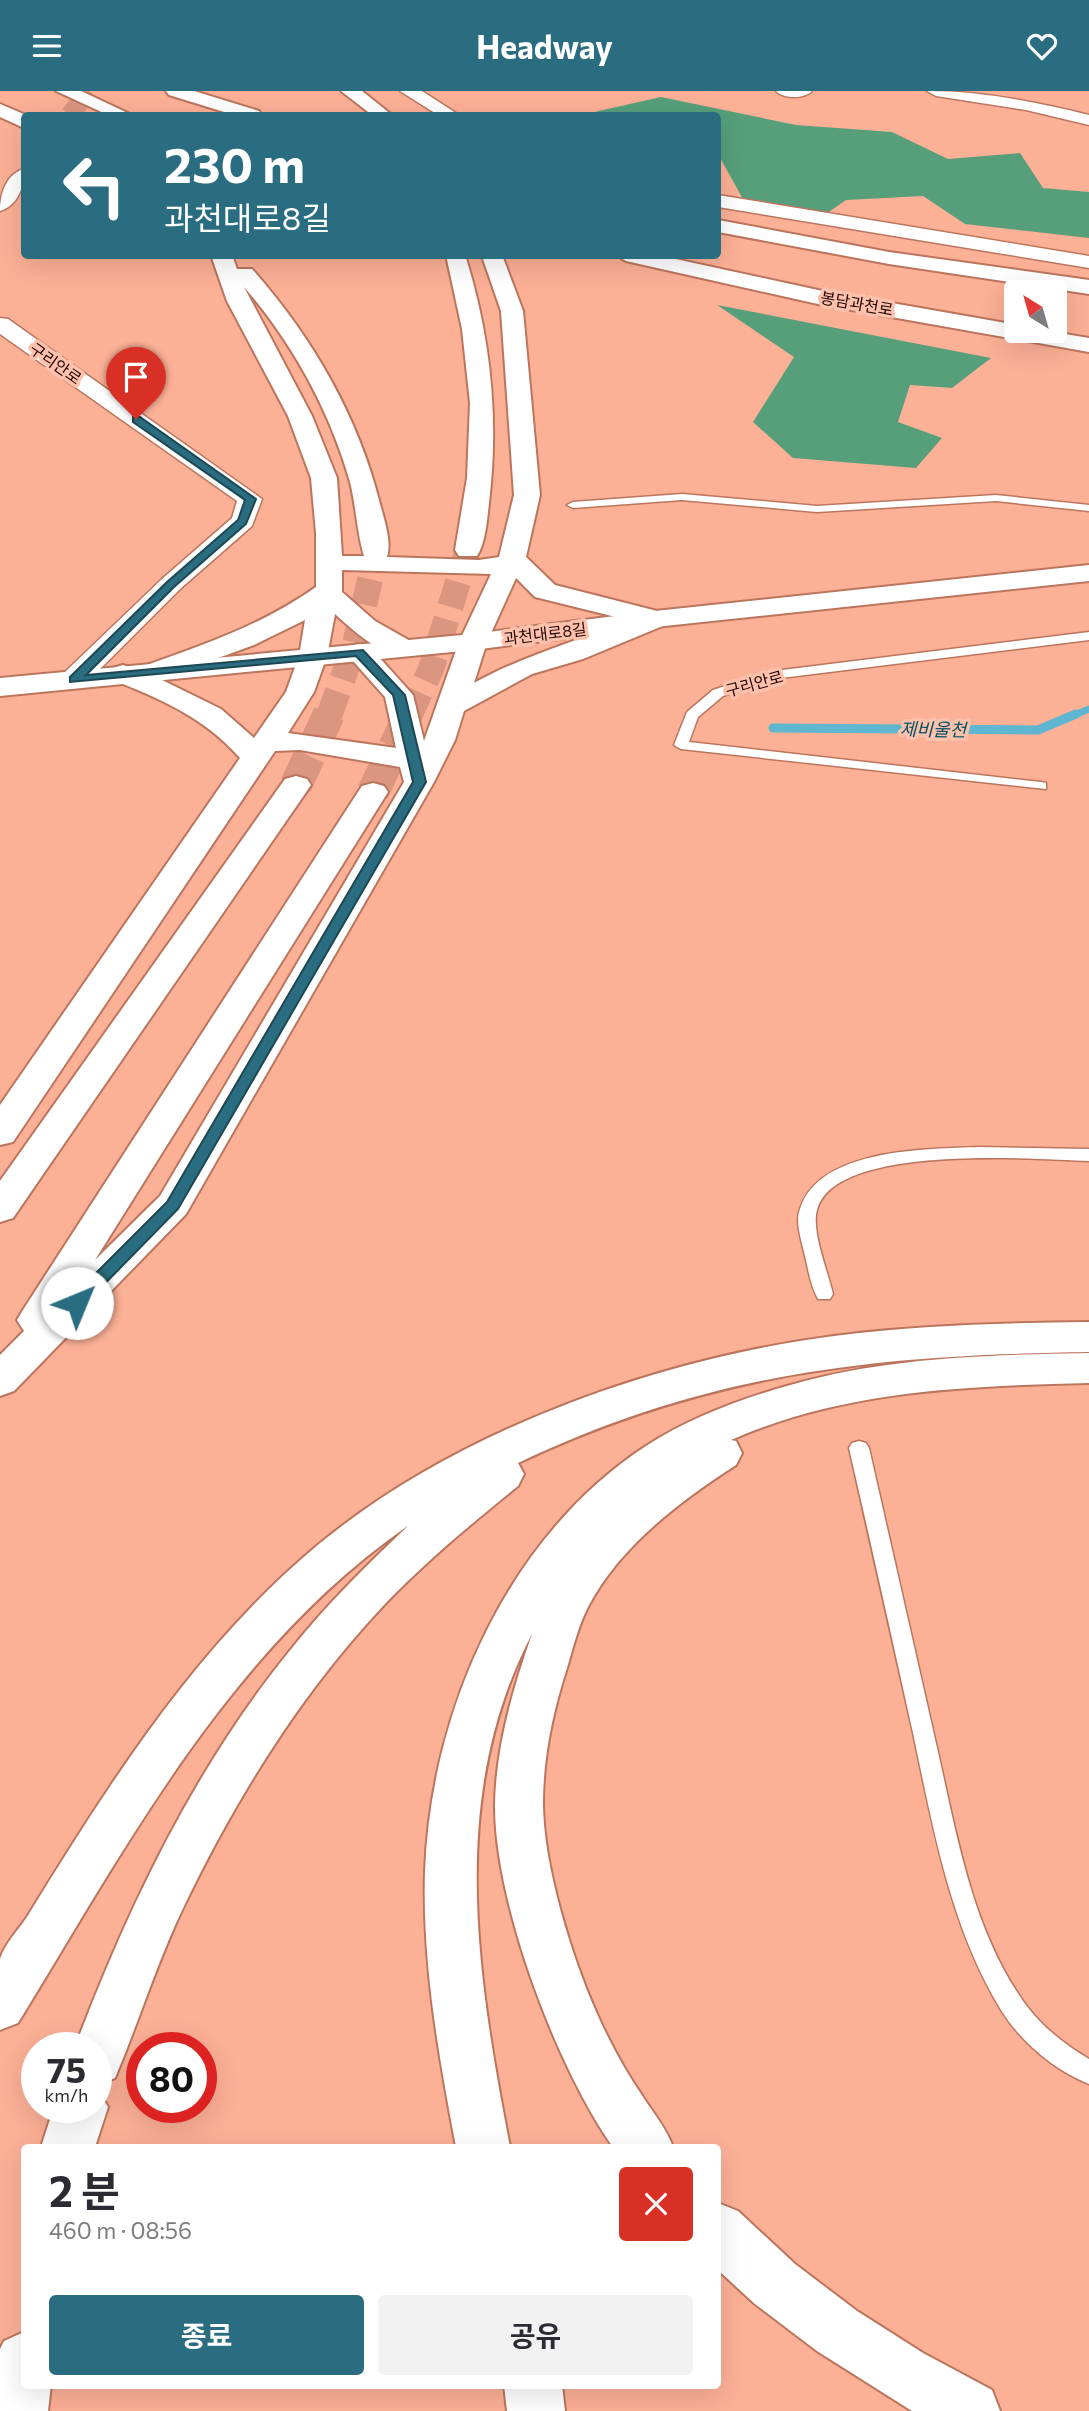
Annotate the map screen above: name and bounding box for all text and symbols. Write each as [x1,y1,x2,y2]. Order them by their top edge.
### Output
text: Headway [476,26,613,66]
icon: menu [28,27,66,65]
icon: heart [1023,27,1061,65]
text: 230 m [164,133,305,193]
icon: left [49,140,140,231]
text: 과천대로8길 [164,197,331,237]
north arrow [1004,280,1068,343]
map controls [1004,280,1067,343]
street label: 봉담과천로 [819,287,895,319]
street label: 구리안로 [26,338,86,388]
pin [106,347,166,419]
icon: arrive [117,358,155,396]
street label: 과천대로8길 [502,618,588,648]
street label: 구리안로 [723,666,785,700]
water label: 제비울천 [900,717,969,741]
position arrow [40,1266,114,1340]
speed limit sign: 80 [126,2032,217,2123]
text: 75 [47,2047,86,2090]
text: km/h [45,2084,88,2106]
text: 2 분 [49,2164,120,2216]
button: close [619,2167,693,2241]
text: 460 m · 08:56 [49,2216,192,2244]
button: 종료 [49,2295,364,2375]
button: 공유 [378,2295,693,2375]

